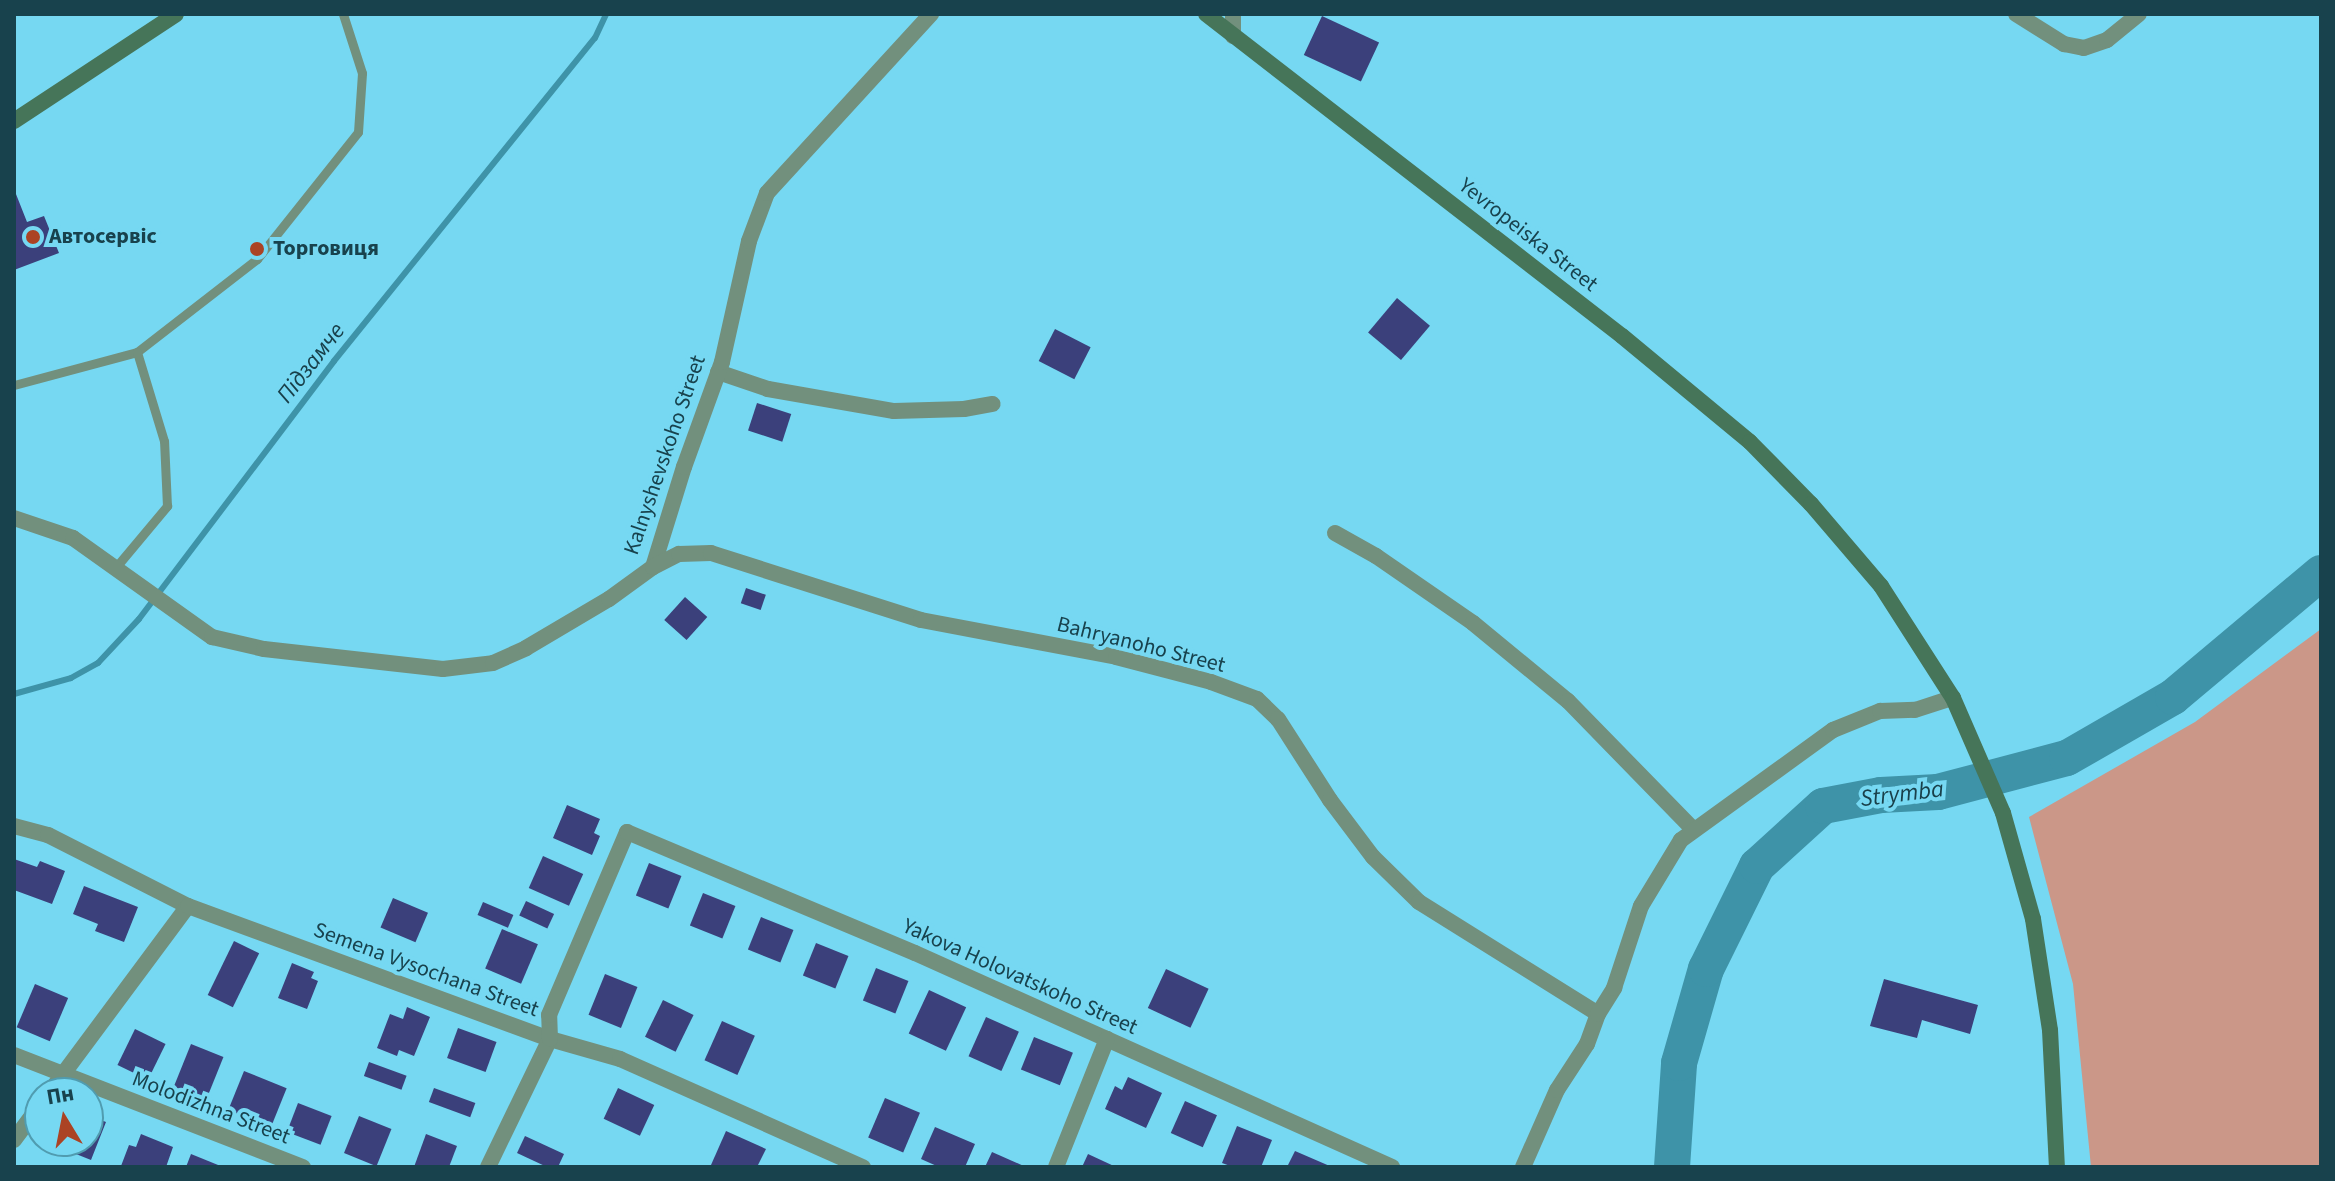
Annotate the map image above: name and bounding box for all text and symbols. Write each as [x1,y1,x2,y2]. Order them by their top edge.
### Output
street label: Yevropeiska Street [1453,173,1603,297]
place label: Автосервіс [49,224,157,250]
marker: Автосервіс [24,228,42,246]
place label: Торговиця [273,236,379,262]
marker: Торговиця [248,240,266,258]
water label: Підзамче [271,317,351,409]
street label: Kalnyshevskoho Street [618,352,712,558]
street label: Bahryanoho Street [1054,611,1228,679]
water label: Strymba [1859,775,1945,813]
street label: Yakova Holovatskoho Street [898,913,1142,1041]
street label: Semena Vysochana Street [310,917,542,1023]
street label: Molodizhna Street [128,1066,294,1150]
north arrow [24,1077,104,1157]
text: Пн [44,1077,76,1113]

